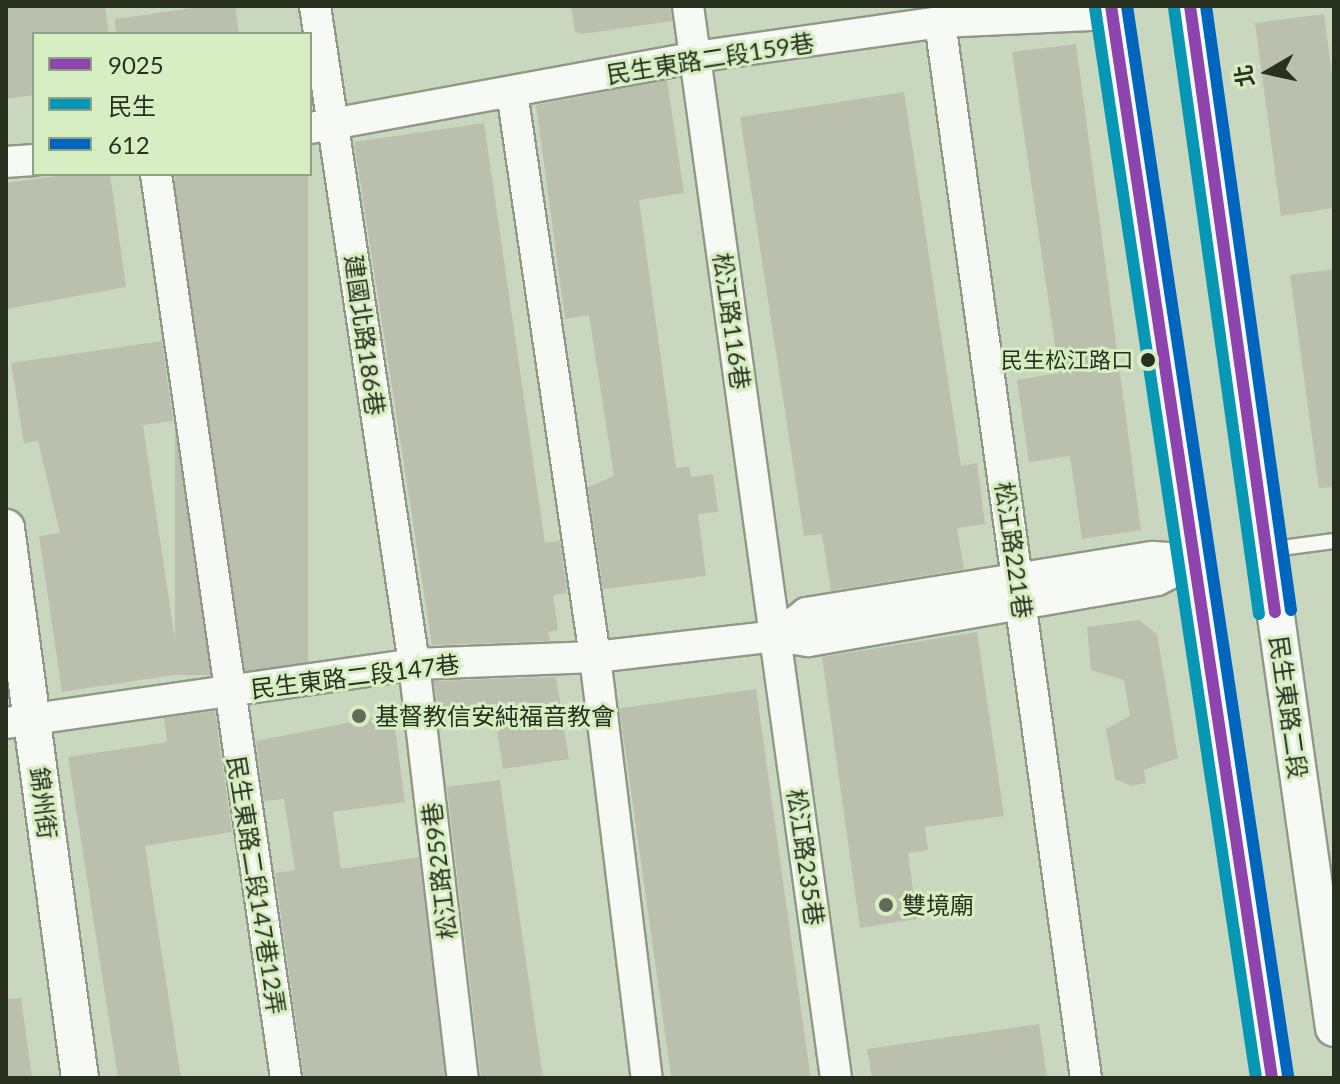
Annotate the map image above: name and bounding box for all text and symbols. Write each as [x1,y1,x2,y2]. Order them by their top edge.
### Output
street label: 民生東路二段159巷 [604,27,816,89]
legend [32,32,312,176]
north arrow [1228,32,1308,112]
text: 9025 [108,50,164,79]
text: 北 [1229,63,1259,89]
text: 民生 [108,91,156,120]
text: 612 [108,130,150,159]
street label: 松江路116巷 [708,251,756,391]
street label: 建國北路186巷 [339,253,391,417]
place label: 民生松江路口 [1001,347,1133,373]
marker: 民生松江路口 [1140,352,1156,368]
street label: 松江路221巷 [990,480,1038,620]
street label: 民生東路二段 [1265,634,1313,780]
street label: 民生東路二段147巷 [249,649,461,703]
place label: 基督教信安純福音教會 [375,702,615,730]
marker: 基督教信安純福音教會 [350,707,368,725]
street label: 民生東路二段147巷12弄 [222,754,292,1016]
street label: 錦州街 [25,766,63,840]
street label: 松江路235巷 [782,787,830,927]
street label: 松江路259巷 [416,801,462,941]
place label: 雙境廟 [902,891,974,919]
marker: 雙境廟 [877,896,895,914]

